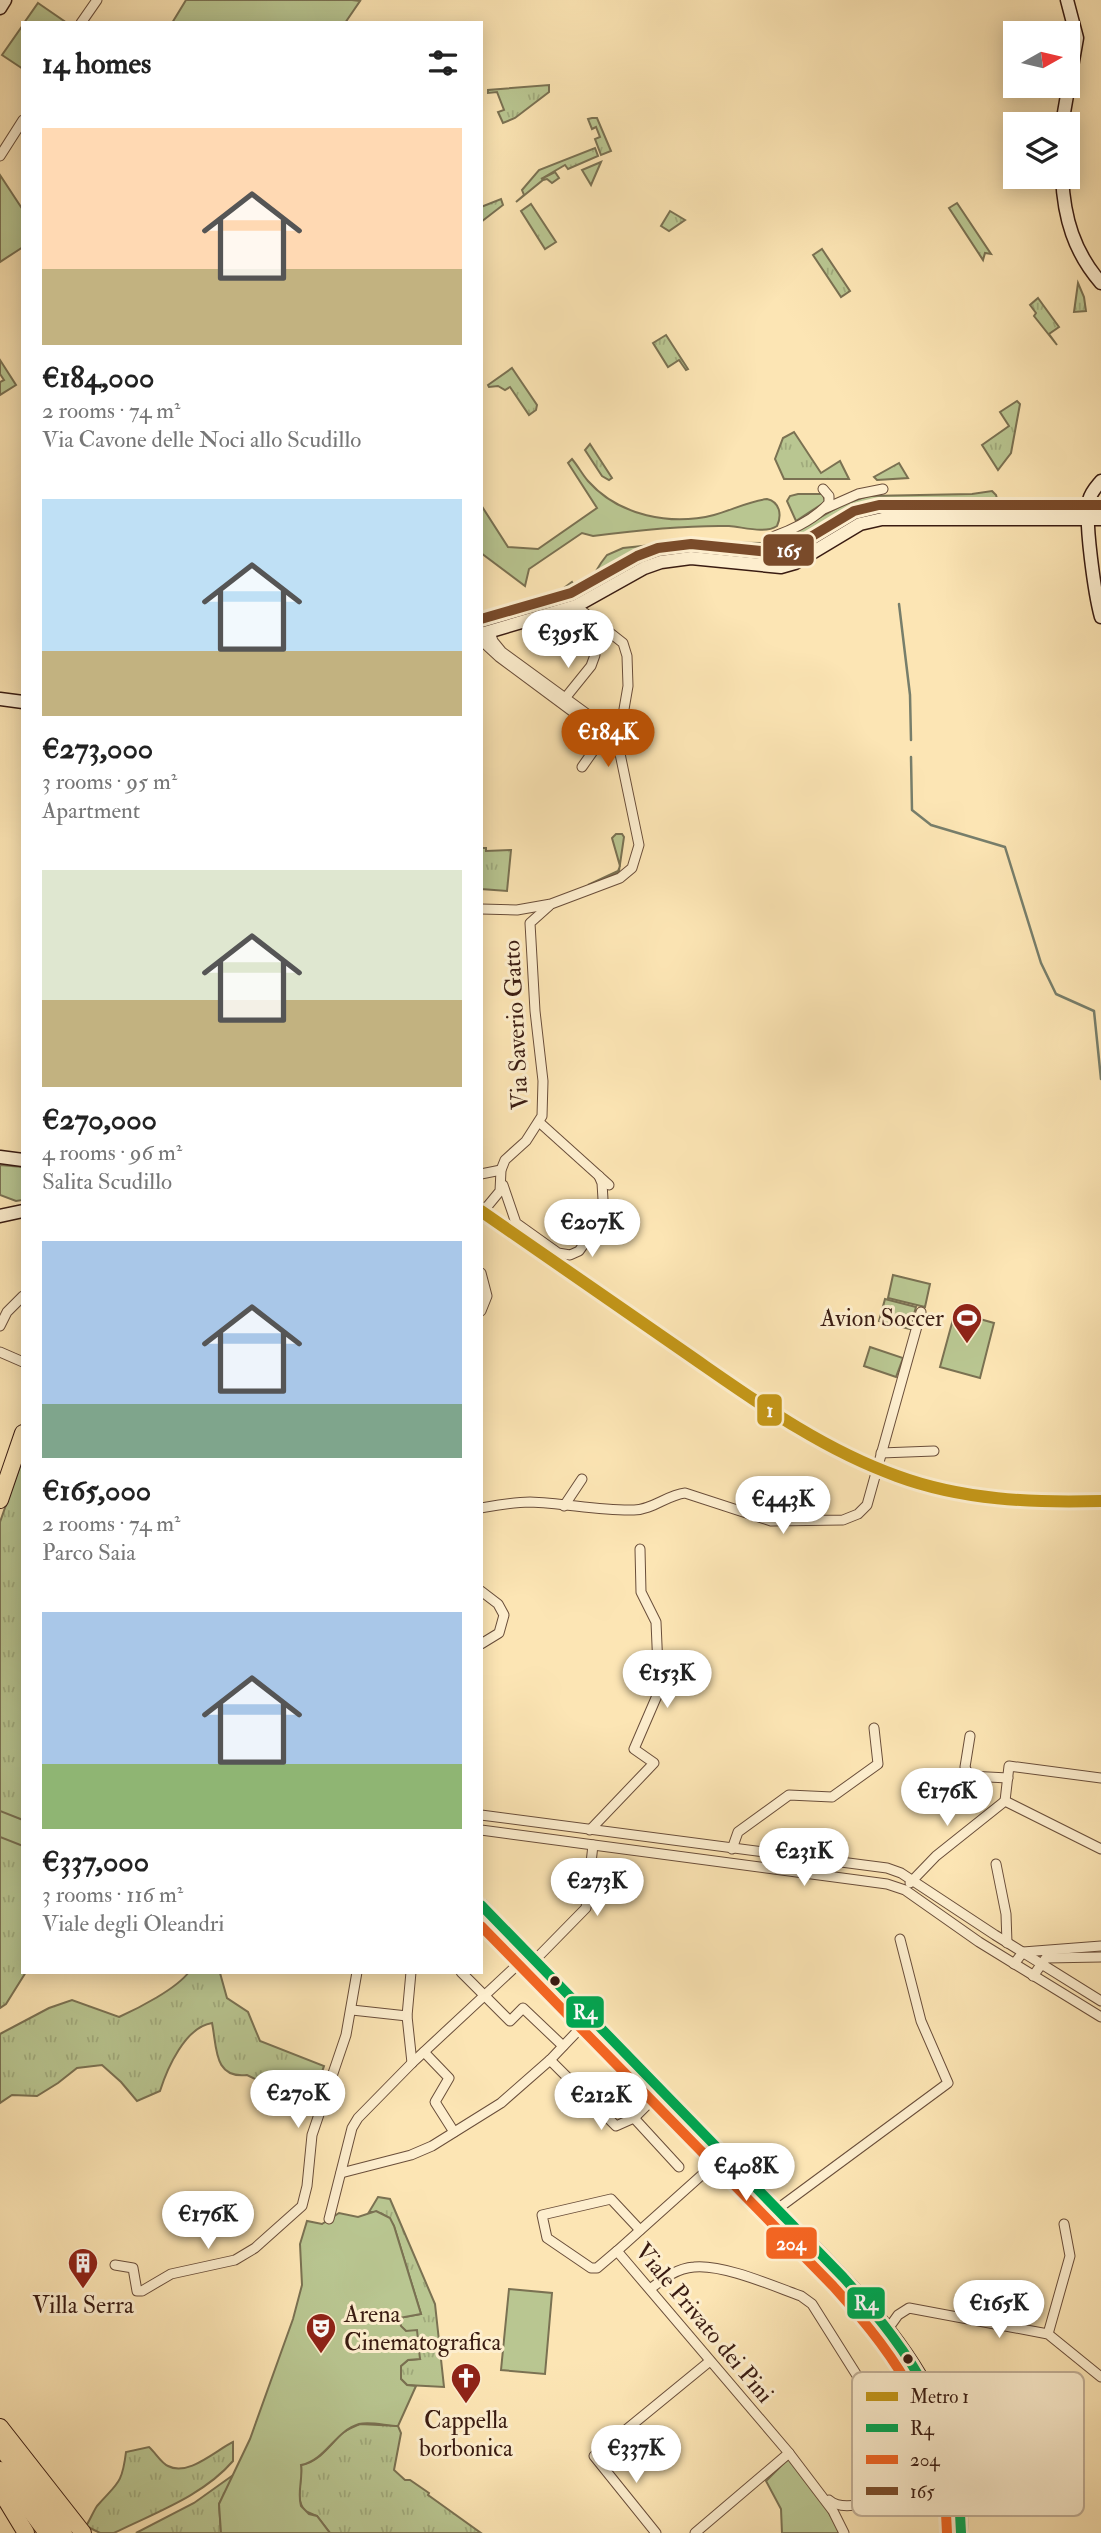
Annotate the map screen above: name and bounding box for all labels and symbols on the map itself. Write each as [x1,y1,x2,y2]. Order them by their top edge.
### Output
north arrow [1003,21,1080,98]
line badge: 165 [762,533,815,567]
text: 165 [777,539,802,563]
pin: €395K [519,610,617,670]
pin: €184K [559,710,657,769]
street label: Via Saverio Gatto [496,939,536,1111]
pin: €207K [543,1200,641,1259]
sports icon: Avion Soccer [950,1301,984,1345]
place label: Avion Soccer [820,1303,944,1334]
line badge: 1 [756,1393,783,1427]
text: 1 [767,1399,774,1423]
pin: €443K [734,1476,832,1536]
pin: €153K [618,1650,716,1710]
pin: €176K [898,1769,996,1828]
pin: €231K [755,1828,853,1888]
pin: €273K [548,1858,646,1918]
unlabelled marker [548,1974,562,1988]
line badge: R4 [565,1995,605,2029]
text: R4 [573,2001,599,2025]
pin: €270K [249,2070,347,2130]
pin: €212K [552,2072,650,2132]
pin: €408K [697,2144,795,2203]
pin: €176K [159,2192,257,2251]
line badge: 204 [765,2226,818,2260]
text: 204 [776,2232,808,2256]
street label: Viale Privato dei Pini [628,2236,780,2410]
building icon: Villa Serra [66,2246,100,2290]
pin: €165K [950,2280,1048,2340]
line badge: R4 [846,2286,886,2320]
place label: Villa Serra [32,2290,135,2321]
text: R4 [854,2292,880,2316]
place label: Arena Cinematografica [343,2299,502,2358]
theatre icon: Arena Cinematografica [304,2311,338,2355]
unlabelled marker [901,2352,915,2366]
church icon: Cappella borbonica [449,2361,483,2405]
legend [852,2372,1084,2516]
text: Metro 1 [910,2385,969,2409]
place label: Cappella borbonica [419,2405,514,2464]
text: R4 [910,2417,935,2441]
pin: €337K [587,2426,685,2485]
text: 204 [910,2448,940,2472]
text: 165 [910,2480,935,2504]

